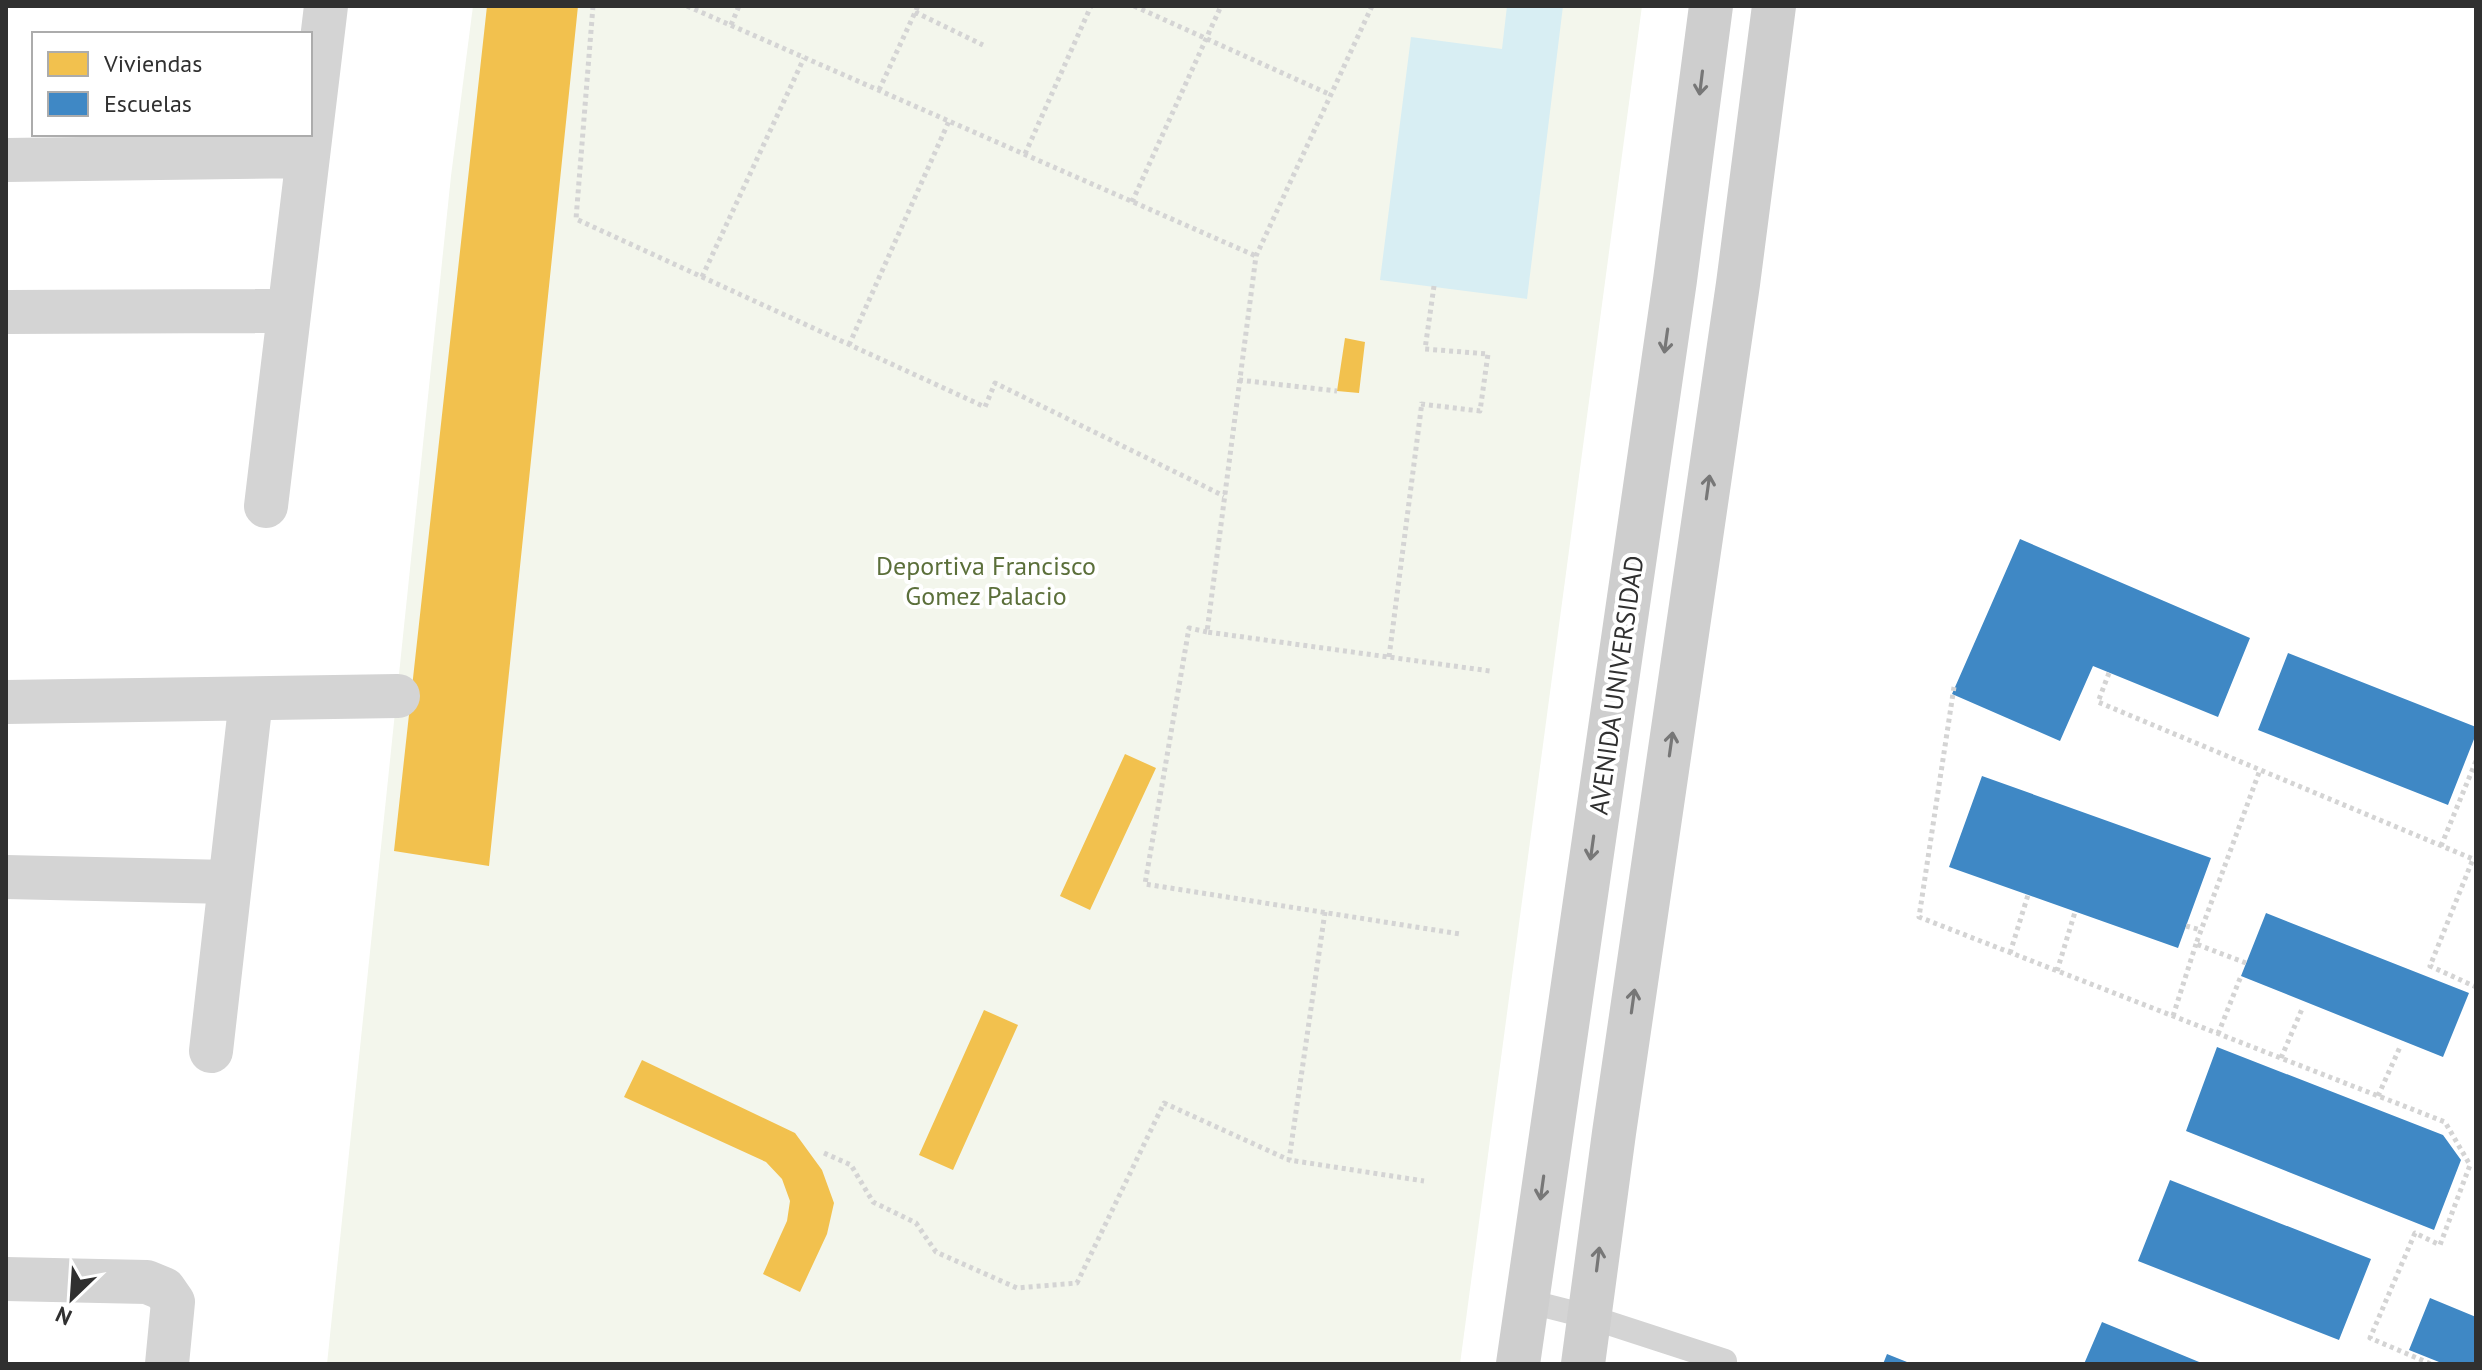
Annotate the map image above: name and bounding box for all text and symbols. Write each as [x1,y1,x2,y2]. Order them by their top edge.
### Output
legend [32,32,312,136]
text: Viviendas [103,48,202,79]
one-way arrow [1693,69,1708,96]
text: Escuelas [104,88,192,119]
one-way arrow [1658,328,1673,353]
one-way arrow [1701,475,1716,500]
park label: Deportiva Francisco Gomez Palacio [876,549,1096,612]
street label: AVENIDA UNIVERSIDAD [1581,553,1651,817]
one-way arrow [1664,732,1679,757]
one-way arrow [1584,834,1599,860]
one-way arrow [1626,989,1641,1015]
one-way arrow [1535,1174,1550,1201]
one-way arrow [1590,1246,1605,1273]
north arrow [32,1258,112,1338]
text: N [51,1300,76,1332]

